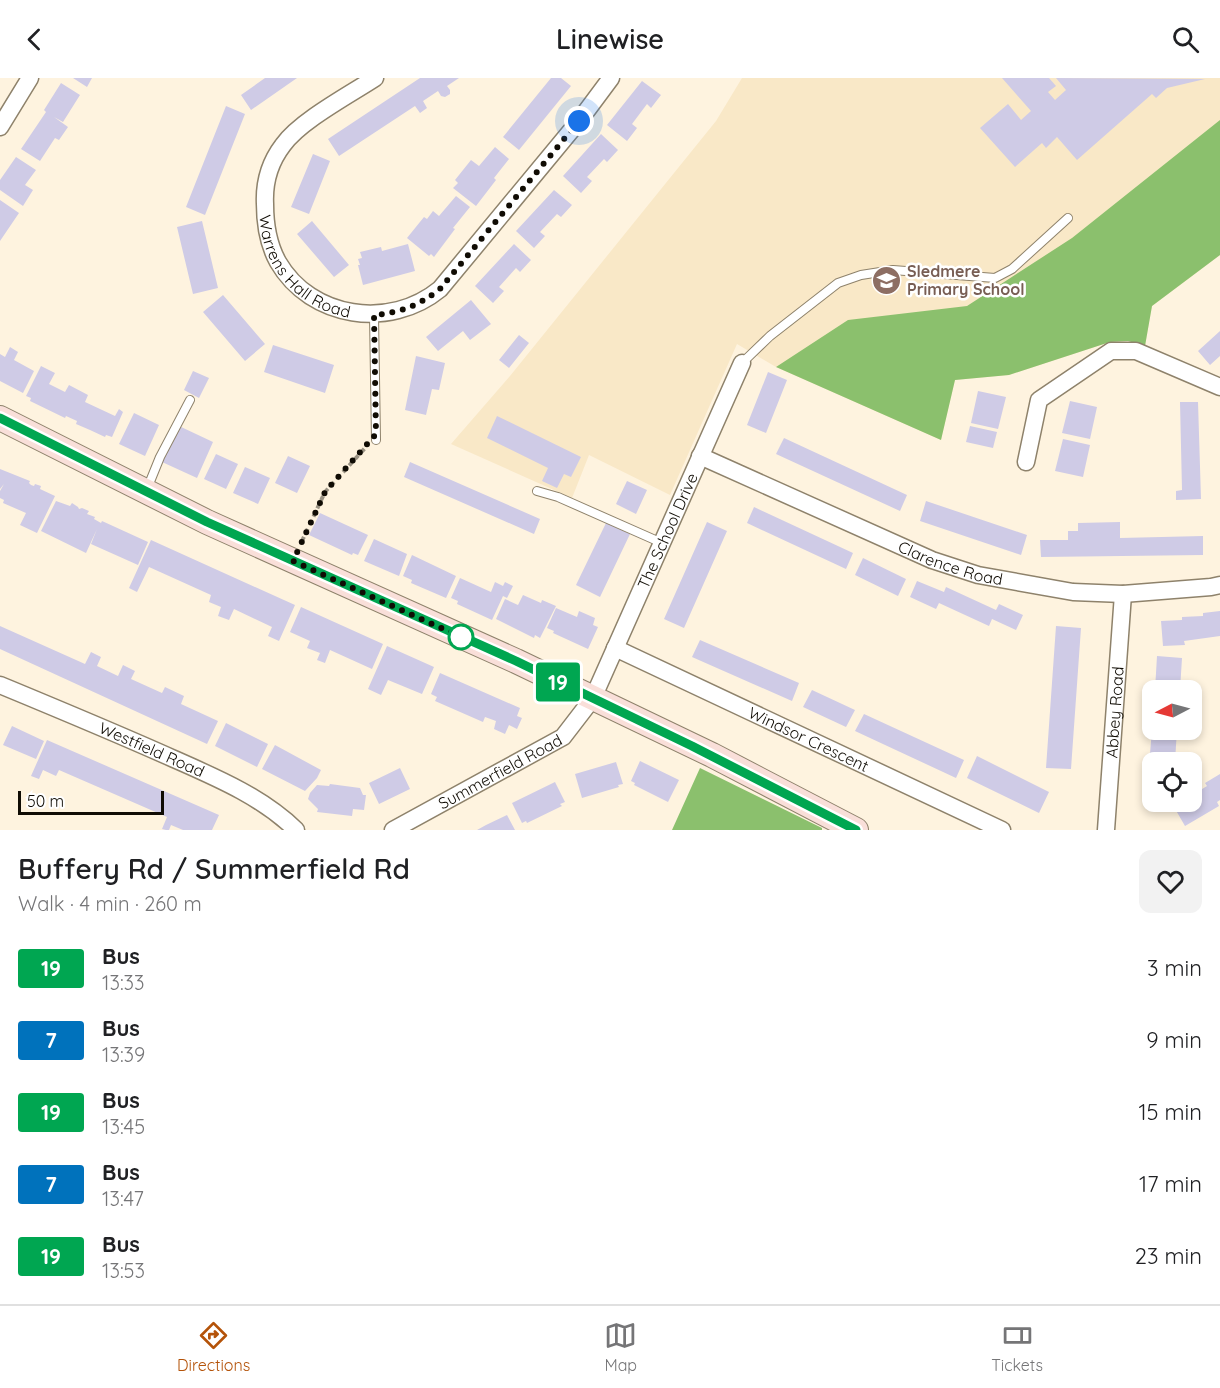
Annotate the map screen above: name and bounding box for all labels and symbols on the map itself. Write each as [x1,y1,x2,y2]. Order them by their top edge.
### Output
your location [564,106,594,136]
street label: Warrens Hall Road [255,214,352,322]
place label: Sledmere Primary School [907,261,1025,299]
school or university icon: Sledmere Primary School [870,264,902,296]
street label: The School Drive [633,470,702,592]
street label: Clarence Road [895,536,1004,589]
unlabelled marker [448,624,474,650]
line badge: 19 [531,662,585,702]
street label: Abbey Road [1101,666,1128,759]
north arrow [1142,680,1202,740]
street label: Windsor Crescent [745,702,872,776]
street label: Westfield Road [96,718,208,781]
street label: Summerfield Road [435,730,565,813]
scale bar [18,788,164,816]

